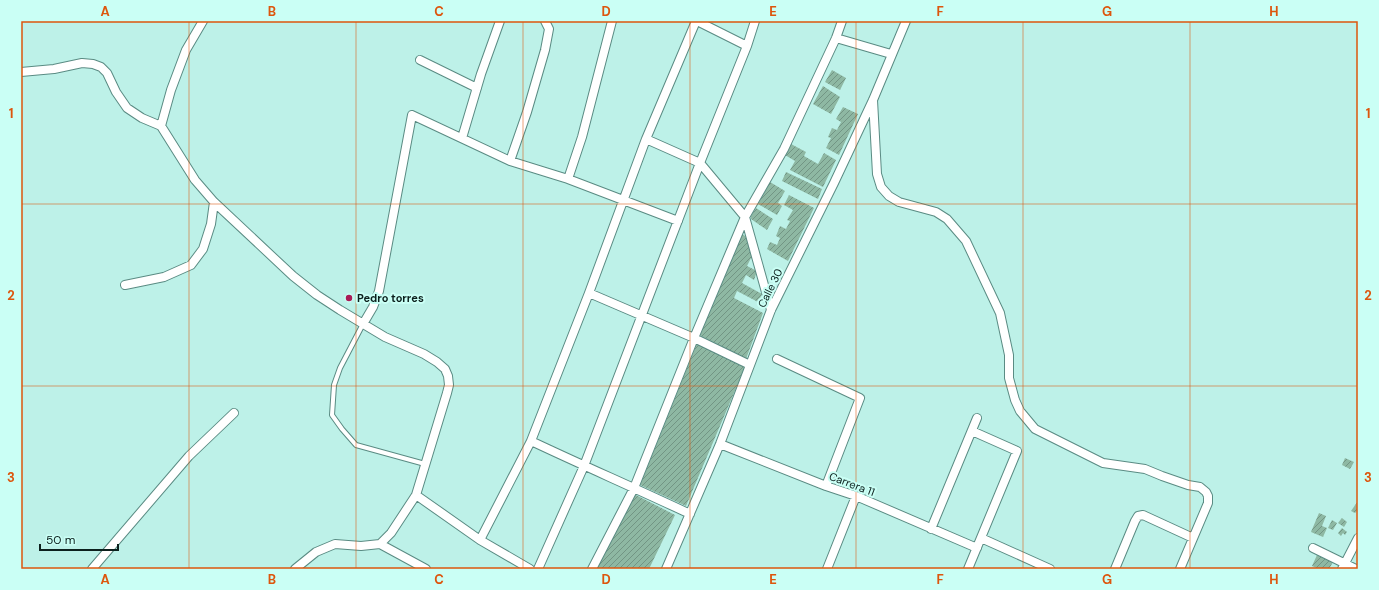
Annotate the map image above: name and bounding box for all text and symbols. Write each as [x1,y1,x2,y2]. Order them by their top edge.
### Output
text: A [100,3,110,20]
text: B [268,3,276,20]
text: C [434,3,444,20]
text: D [601,3,611,20]
text: E [769,3,777,20]
text: F [936,3,944,20]
text: G [1102,3,1112,20]
text: H [1269,3,1279,20]
text: 1 [9,105,13,122]
text: 1 [1366,105,1370,122]
street label: Calle 30 [755,266,785,310]
text: 2 [7,287,15,304]
text: 2 [1364,287,1372,304]
place label: Pedro torres [357,291,424,305]
marker: Pedro torres [344,293,354,303]
text: 3 [7,469,15,486]
street label: Carrera 11 [827,469,877,499]
text: 3 [1364,469,1372,486]
scale bar [40,526,118,552]
text: 50 m [46,532,75,548]
text: A [100,571,110,588]
text: B [268,571,276,588]
text: C [434,571,444,588]
text: D [601,571,611,588]
text: E [769,571,777,588]
text: F [936,571,944,588]
text: G [1102,571,1112,588]
text: H [1269,571,1279,588]

